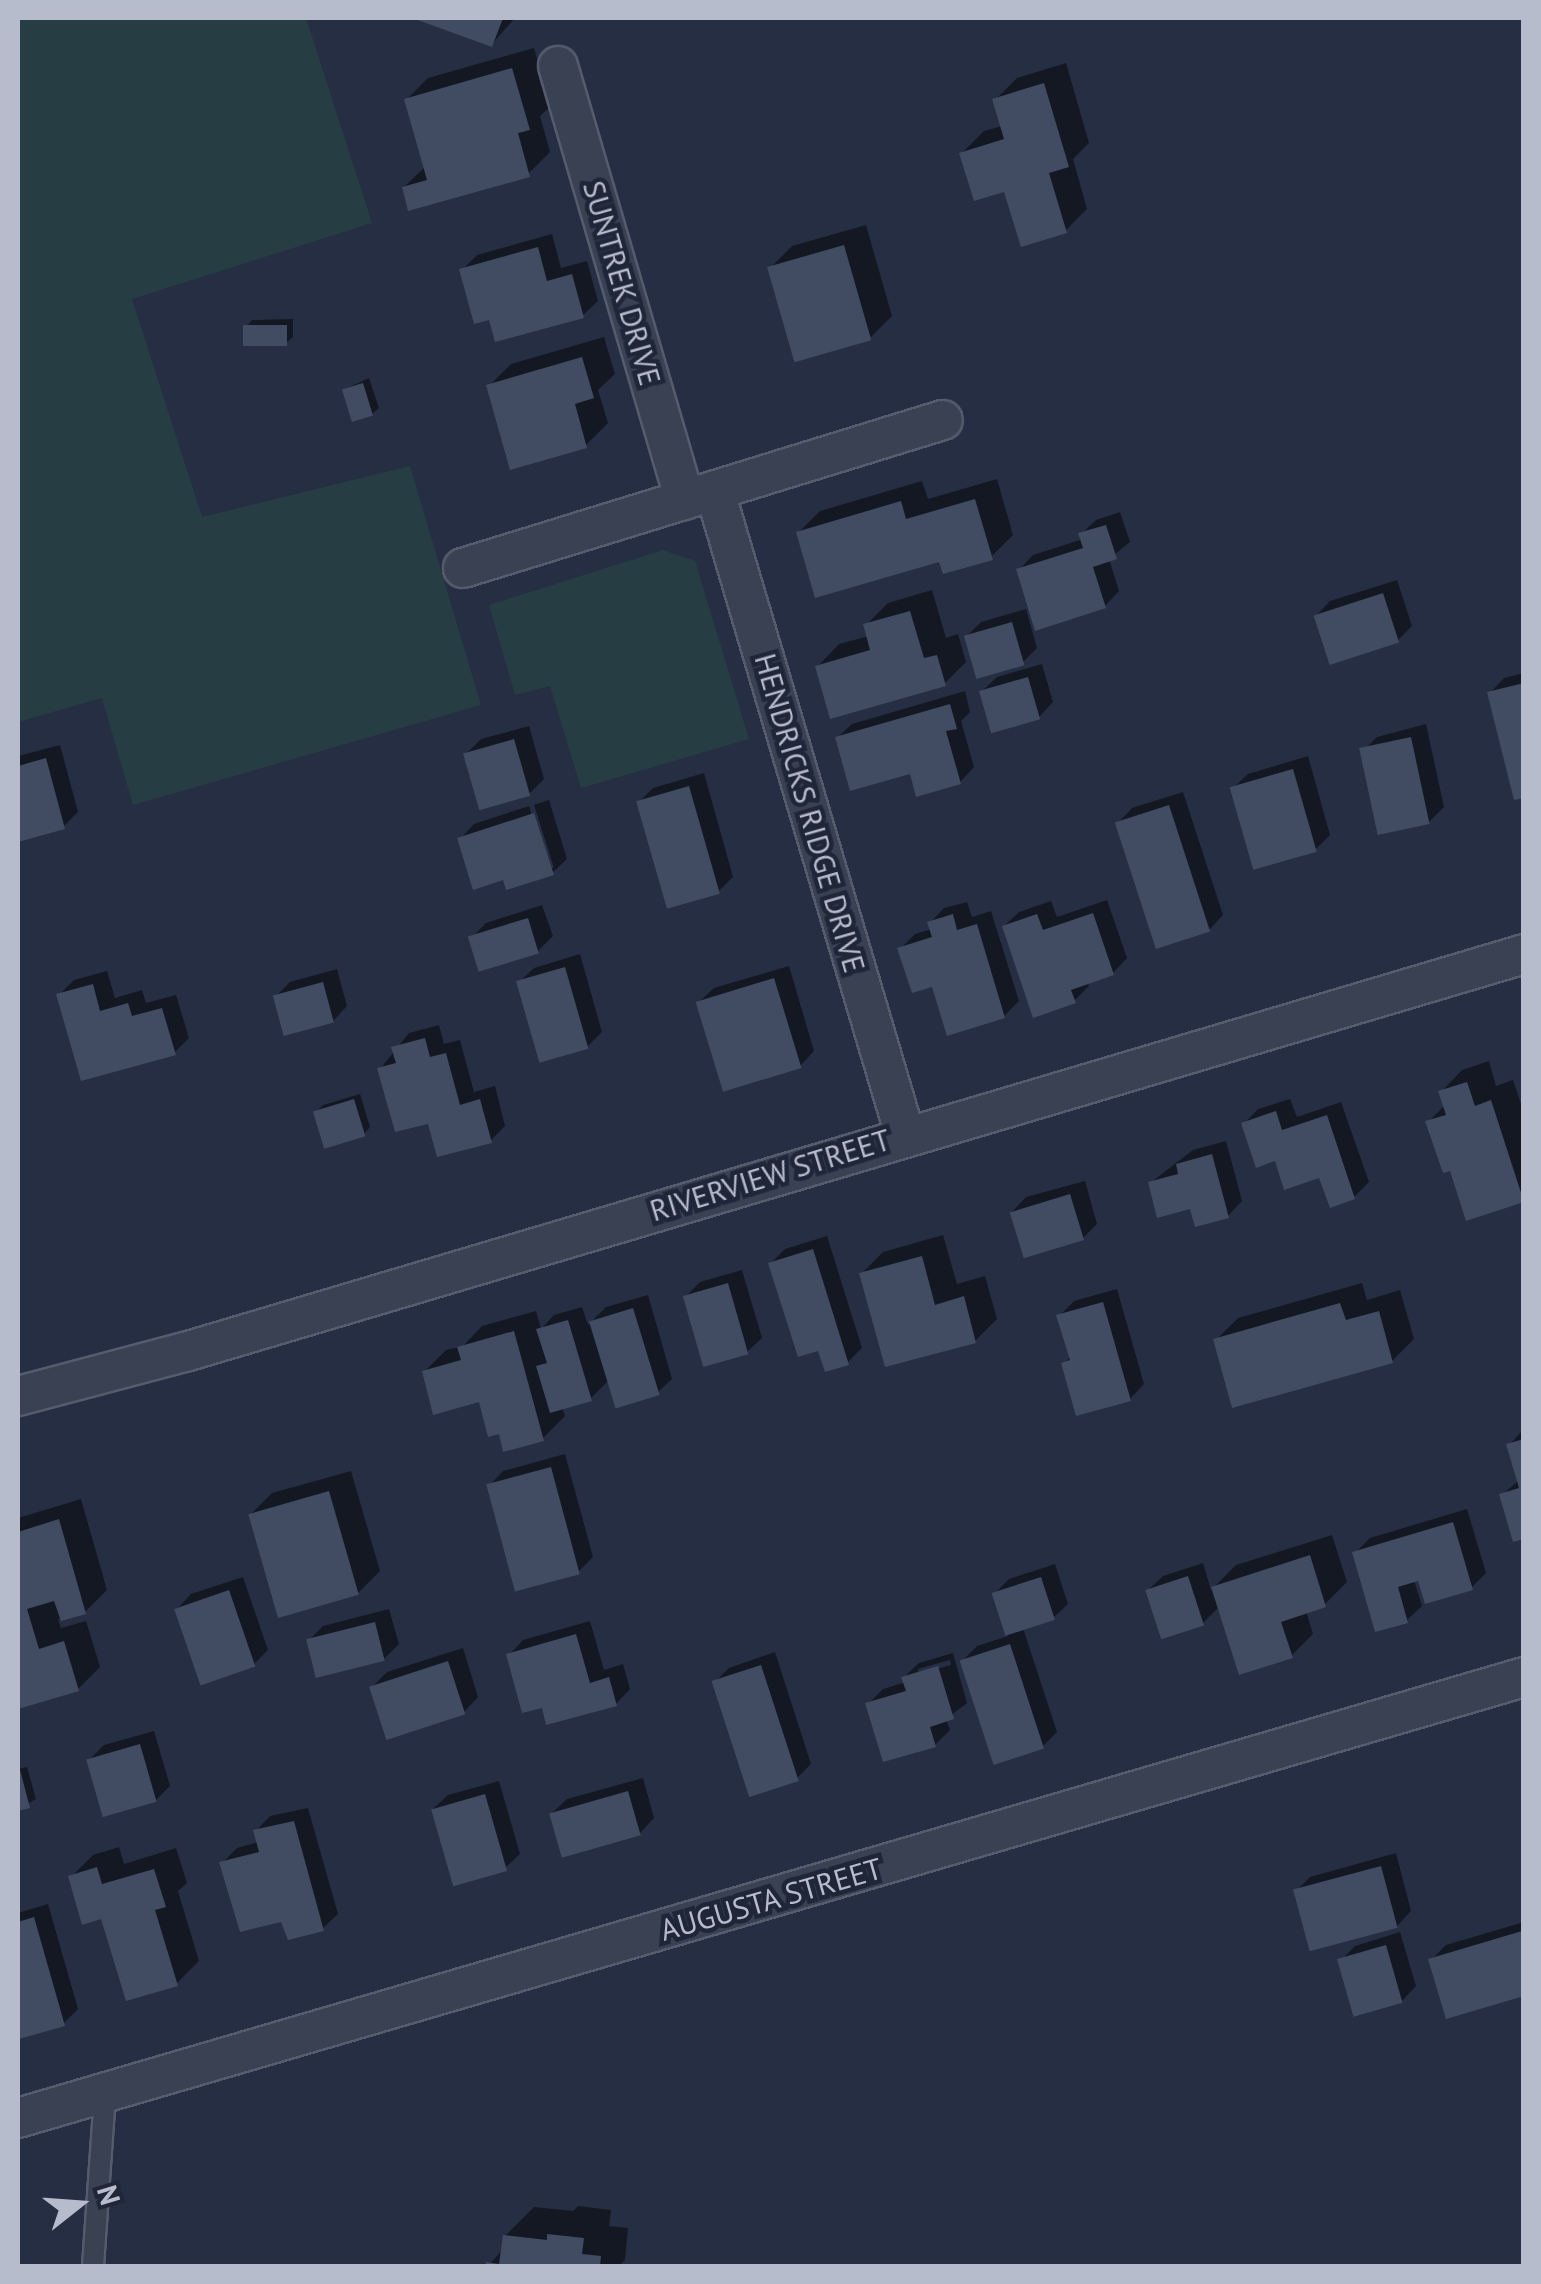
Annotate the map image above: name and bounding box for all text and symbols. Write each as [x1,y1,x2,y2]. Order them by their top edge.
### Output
street label: SUNTREK DRIVE [575,176,669,390]
street label: HENDRICKS RIDGE DRIVE [747,649,873,977]
street label: RIVERVIEW STREET [645,1121,895,1229]
street label: AUGUSTA STREET [655,1850,887,1948]
north arrow [30,2154,130,2254]
text: N [89,2181,130,2209]

